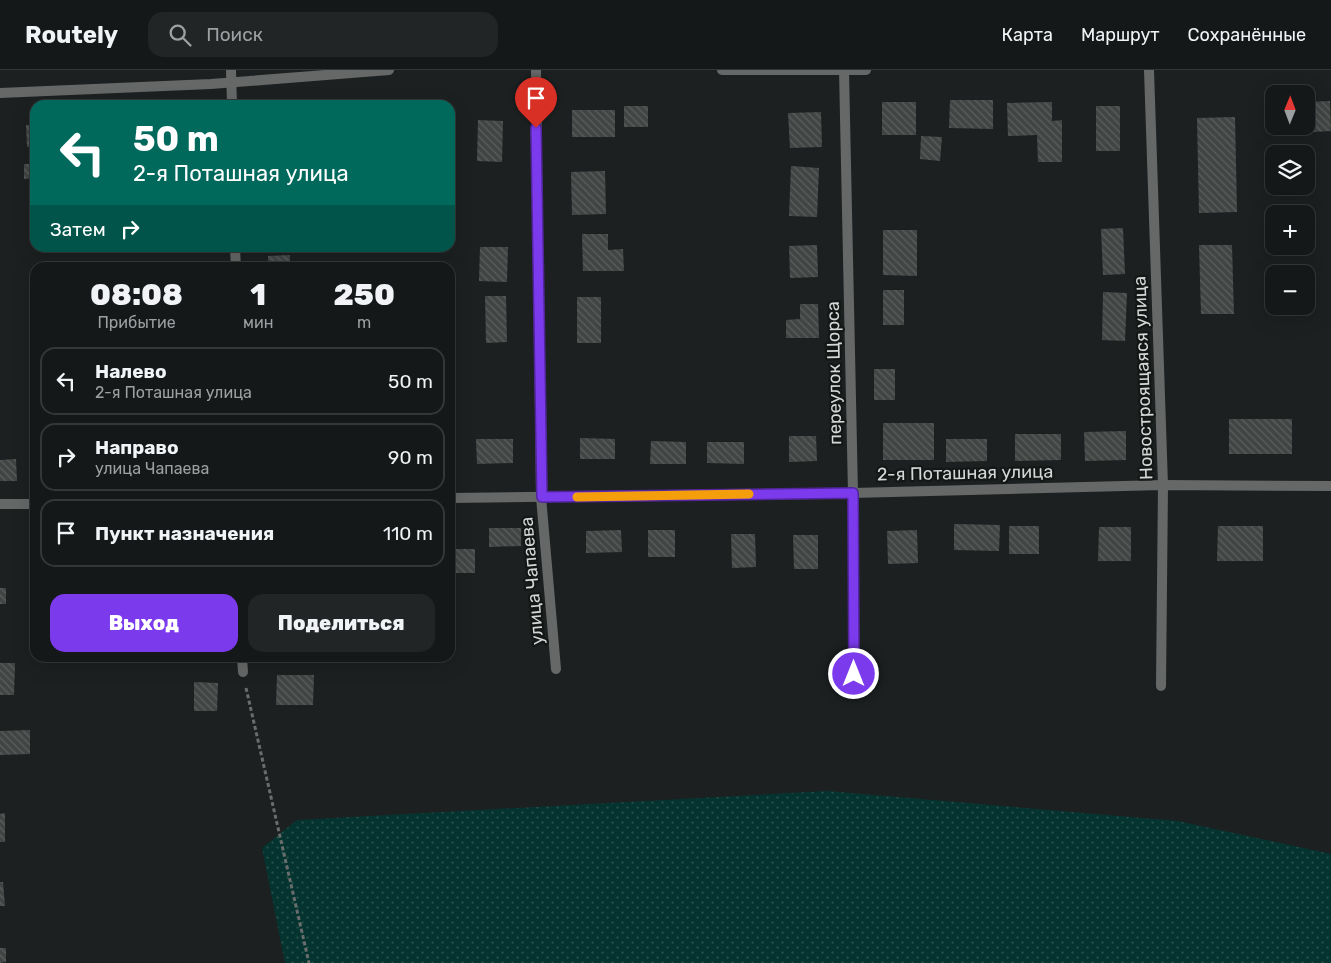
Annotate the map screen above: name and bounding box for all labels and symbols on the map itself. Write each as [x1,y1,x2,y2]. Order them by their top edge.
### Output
pin [515,77,557,128]
north arrow [1265,85,1315,135]
street label: Новостроящаяся улица [1128,276,1158,480]
street label: переулок Щорса [822,301,846,445]
street label: 2-я Поташная улица [877,460,1053,486]
street label: улица Чапаева [515,516,549,646]
position arrow [827,647,879,699]

